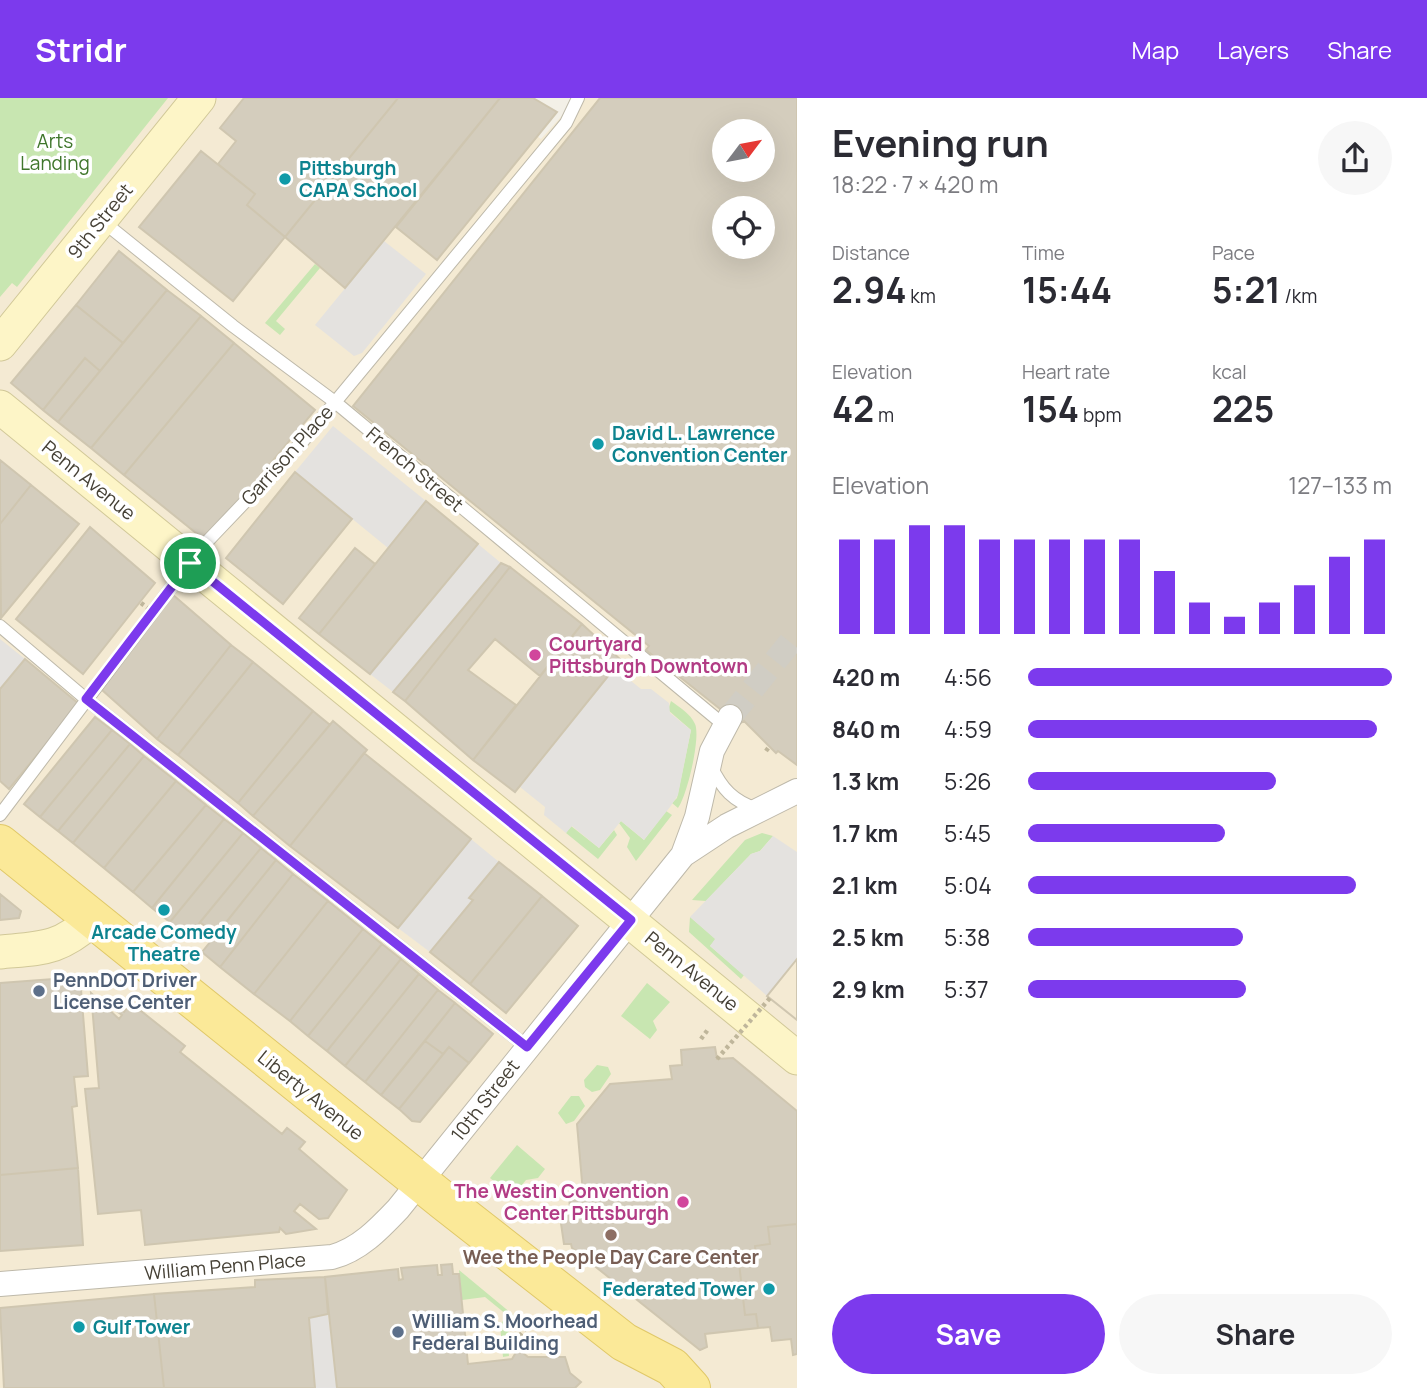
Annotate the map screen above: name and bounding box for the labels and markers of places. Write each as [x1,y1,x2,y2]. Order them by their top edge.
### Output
place label: Pittsburgh CAPA School [299,155,417,203]
marker: Pittsburgh CAPA School [277,171,293,187]
place label: David L. Lawrence Convention Center [612,420,788,468]
marker: David L. Lawrence Convention Center [590,436,606,452]
pin [160,533,220,593]
place label: Courtyard Pittsburgh Downtown [549,631,748,679]
marker: Courtyard Pittsburgh Downtown [527,647,543,663]
marker: Arcade Comedy Theatre [156,902,172,918]
place label: Arcade Comedy Theatre [91,919,237,967]
place label: PennDOT Driver License Center [53,967,198,1015]
marker: PennDOT Driver License Center [31,983,47,999]
place label: The Westin Convention Center Pittsburgh [454,1178,669,1226]
marker: The Westin Convention Center Pittsburgh [675,1194,691,1210]
marker: Wee the People Day Care Center [603,1227,619,1243]
place label: Wee the People Day Care Center [463,1244,760,1270]
place label: Federated Tower [603,1276,755,1302]
marker: Federated Tower [761,1281,777,1297]
place label: William S. Moorhead Federal Building [412,1308,598,1356]
place label: Gulf Tower [93,1314,191,1340]
marker: Gulf Tower [71,1319,87,1335]
marker: William S. Moorhead Federal Building [390,1324,406,1340]

